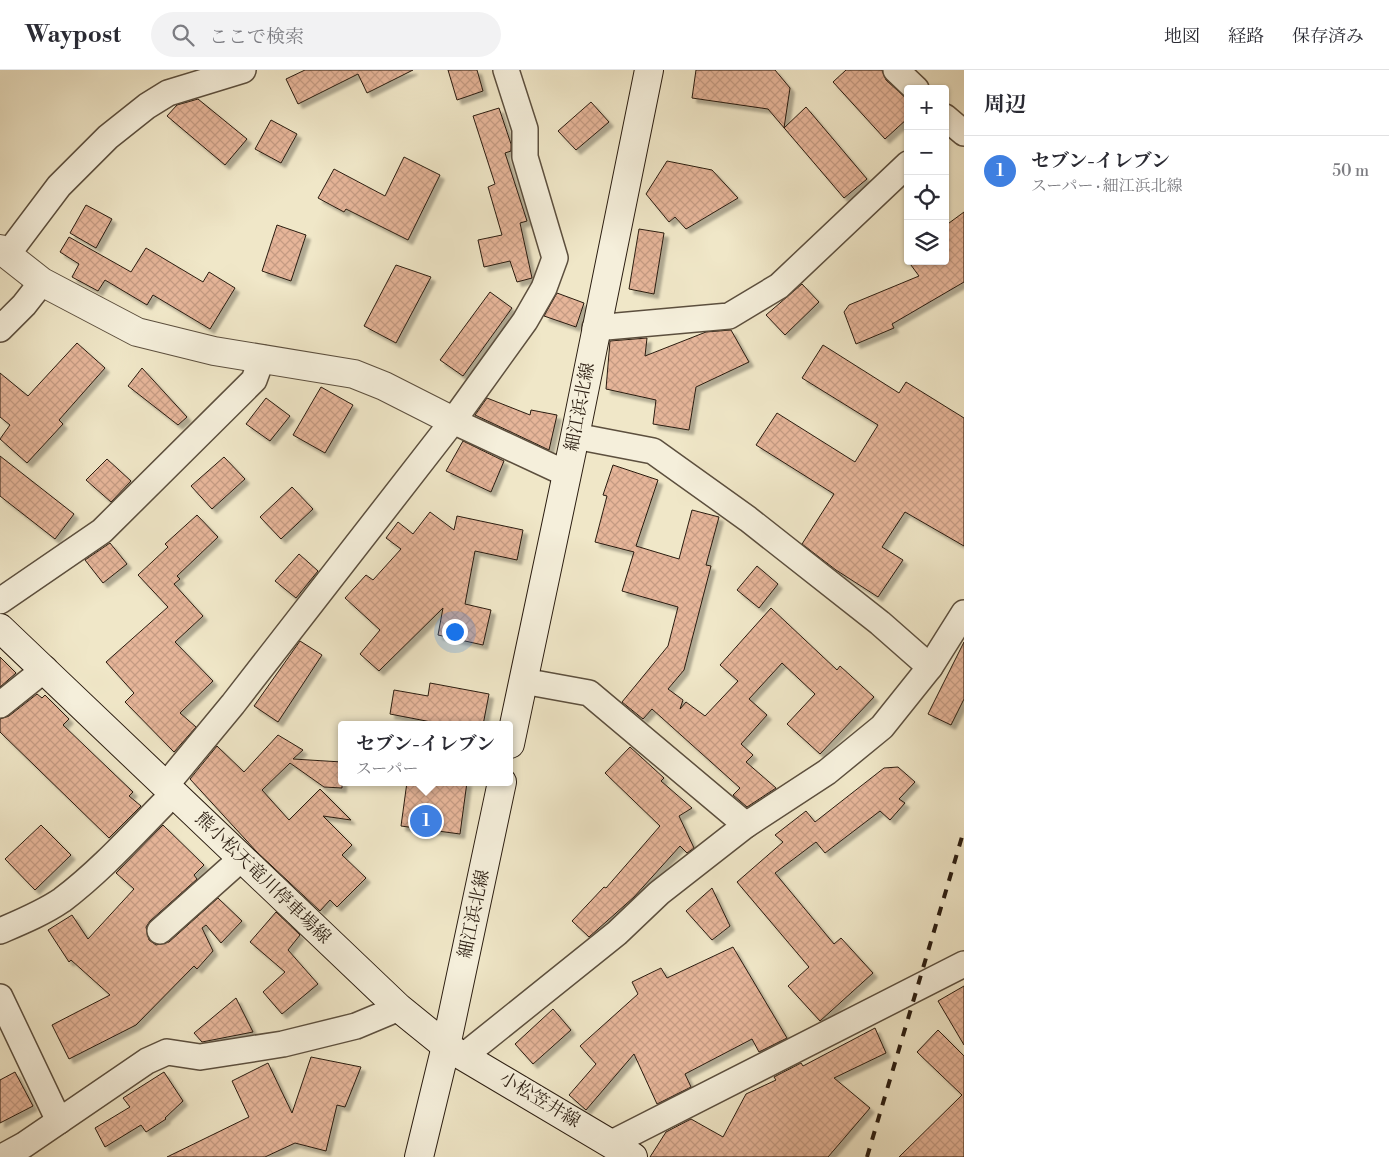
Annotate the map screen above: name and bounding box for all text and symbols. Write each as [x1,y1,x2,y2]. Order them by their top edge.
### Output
search box [151,12,501,57]
text: Waypost [25,20,121,50]
icon: search [169,21,197,49]
text: ここで検索 [209,25,304,49]
text: 地図 [1164,25,1200,48]
text: 経路 [1228,25,1264,48]
text: 保存済み [1292,25,1364,48]
map controls [904,85,949,265]
button: + [904,85,949,130]
text: 周辺 [984,92,1026,118]
button: − [904,130,949,175]
text: セブン-イレブン [1031,149,1170,173]
text: 1 [996,161,1004,181]
text: 50 m [1332,161,1369,181]
button: locate [904,175,949,220]
text: スーパー · 細江浜北線 [1031,176,1183,196]
button: layers [904,220,949,265]
street label: 細江浜北線 [560,361,600,453]
your location [442,619,468,645]
popup [338,721,513,786]
text: セブン-イレブン [356,732,495,756]
text: スーパー [356,759,418,779]
pin: 1 [410,802,442,840]
street label: 熊小松天竜川停車場線 [190,807,336,949]
street label: 細江浜北線 [453,868,495,960]
street label: 小松笠井線 [496,1067,584,1133]

